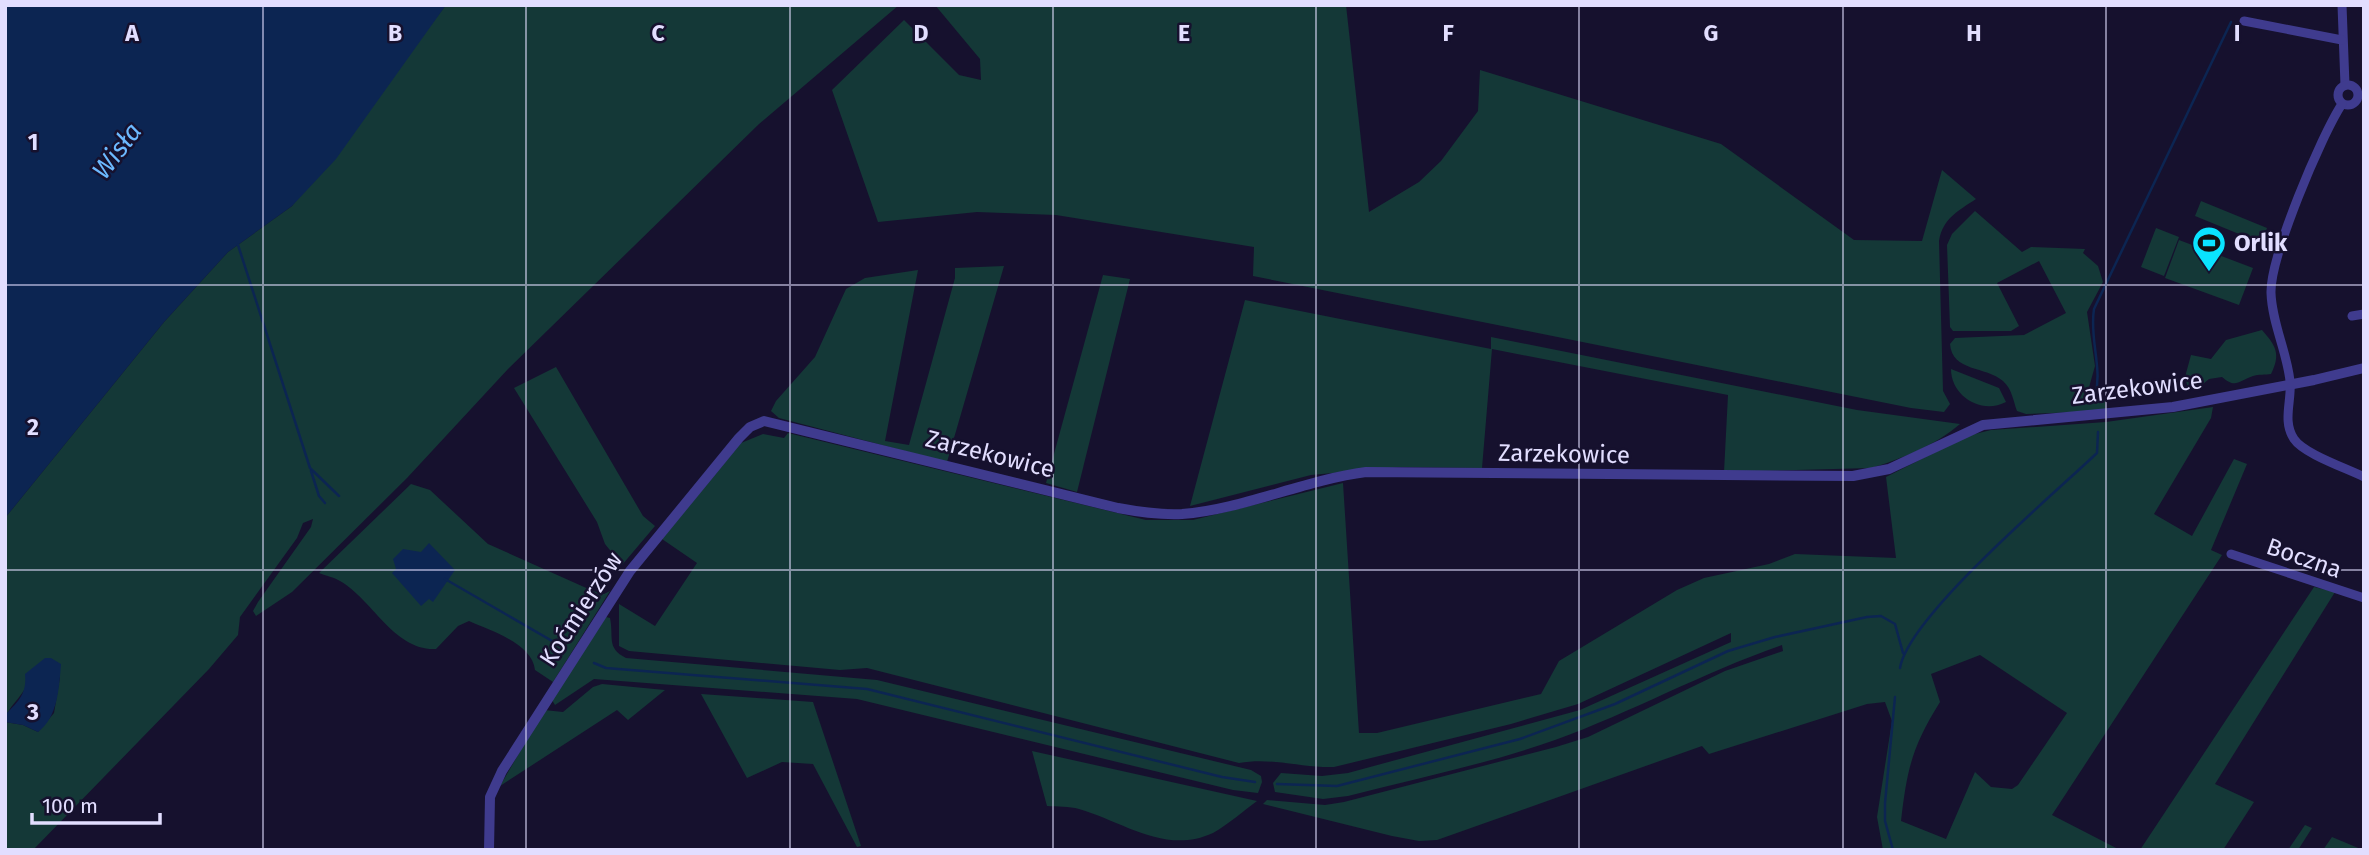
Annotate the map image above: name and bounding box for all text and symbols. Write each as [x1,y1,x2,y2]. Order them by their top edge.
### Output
text: A [124,19,139,47]
text: B [388,19,402,47]
text: C [651,19,665,47]
text: D [914,19,929,47]
text: E [1178,19,1190,47]
text: F [1442,19,1454,47]
text: G [1704,19,1718,47]
text: H [1966,19,1982,47]
text: I [2234,19,2240,47]
water label: Wisła [86,117,148,185]
text: 1 [28,128,38,156]
sports icon: Orlik [2190,224,2228,273]
place label: Orlik [2234,229,2288,257]
street label: Zarzekowice [2070,366,2204,410]
text: 2 [27,413,39,441]
street label: Zarzekowice [923,424,1057,484]
street label: Zarzekowice [1498,439,1630,469]
street label: Boczna [2263,532,2345,584]
street label: Koćmierzów [534,547,628,671]
text: 3 [26,698,39,726]
scale bar [32,782,159,826]
text: 100 m [42,793,98,819]

